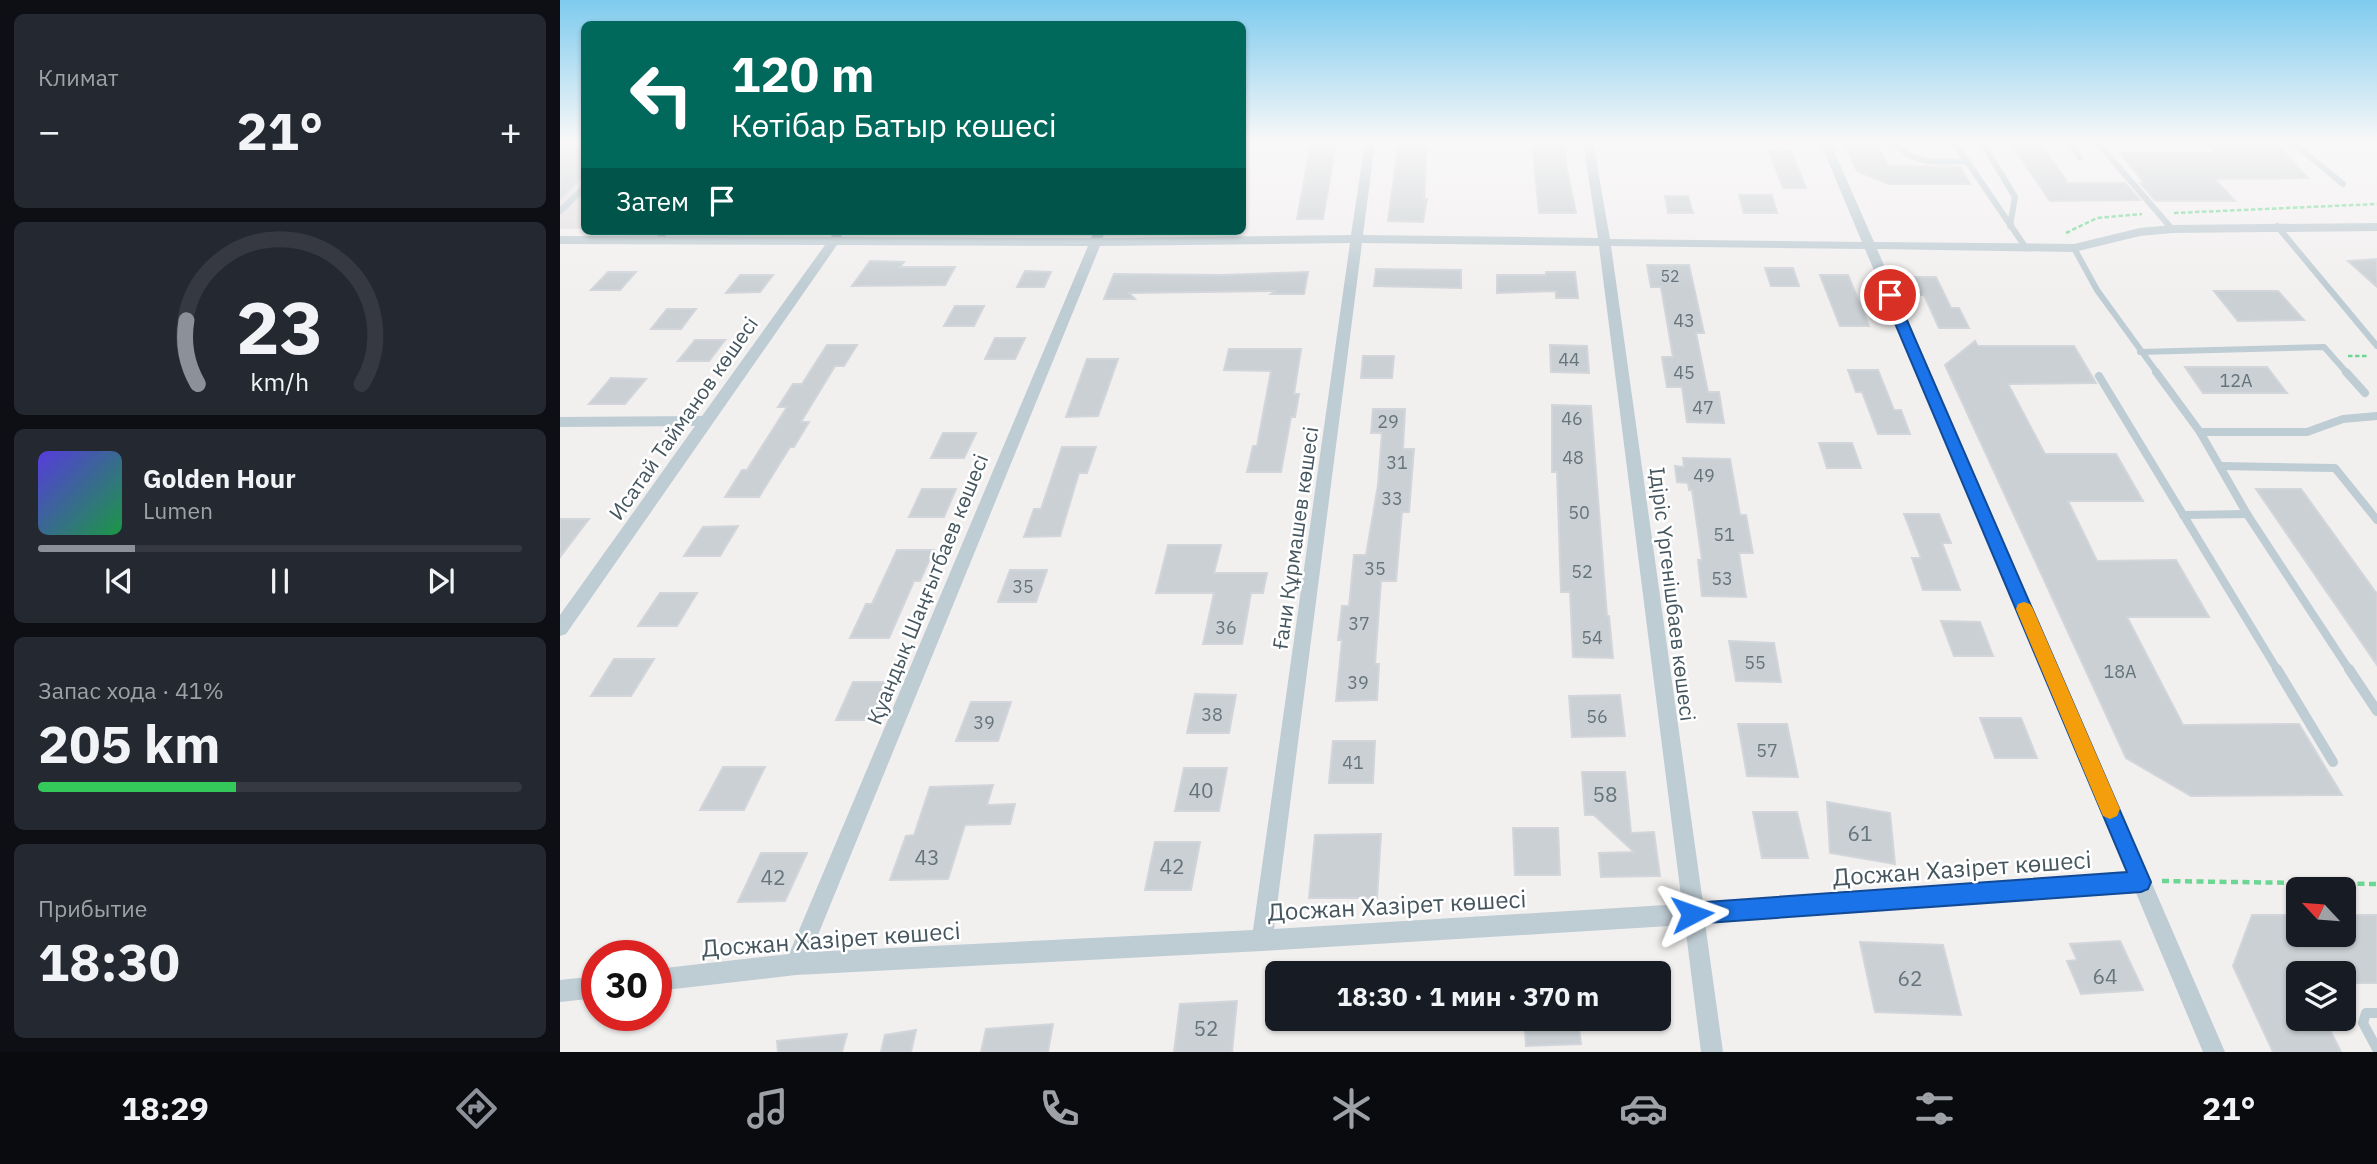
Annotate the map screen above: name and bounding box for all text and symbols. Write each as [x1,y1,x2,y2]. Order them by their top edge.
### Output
text: 120 m [731,42,875,105]
icon: left [616,49,707,140]
text: Климат [38,62,119,92]
text: 21° [237,97,323,164]
text: Көтібар Батыр көшесі [731,104,1057,146]
text: − [38,106,61,155]
text: + [499,106,522,155]
icon: arrive [703,182,741,220]
text: Затем [616,184,689,218]
pin [1860,265,1920,325]
house number: 52 [1660,266,1680,286]
icon: arrive [1871,276,1909,314]
text: 23 [236,280,324,375]
house number: 43 [1673,309,1695,332]
street label: Исатай Тайманов көшесі [602,311,764,525]
house number: 44 [1558,348,1580,371]
house number: 45 [1673,361,1695,384]
text: km/h [251,365,309,398]
house number: 12А [2219,369,2253,392]
house number: 47 [1692,396,1714,419]
house number: 46 [1561,407,1583,430]
house number: 29 [1377,410,1399,433]
street label: Ғани Құрмашев көшесі [1266,425,1324,651]
house number: 48 [1562,446,1584,469]
street label: Қуандық Шаңғытбаев көшесі [860,450,994,728]
house number: 31 [1386,451,1408,474]
text: Golden Hour [143,461,296,495]
house number: 49 [1693,464,1715,487]
street label: Ідіріс Үргенішбаев көшесі [1644,465,1702,723]
house number: 33 [1381,487,1403,510]
text: Lumen [143,495,213,525]
house number: 50 [1568,501,1590,524]
house number: 51 [1713,523,1735,546]
house number: 35 [1364,557,1386,580]
house number: 52 [1571,560,1593,583]
icon: previous [100,562,138,600]
icon: pause [261,562,299,600]
icon: next [422,562,460,600]
house number: 53 [1711,567,1733,590]
house number: 35 [1012,575,1034,598]
house number: 37 [1348,612,1370,635]
house number: 36 [1215,616,1237,639]
house number: 54 [1581,626,1603,649]
house number: 55 [1744,651,1766,674]
house number: 18А [2103,660,2137,683]
house number: 39 [1347,671,1369,694]
text: Запас хода · 41% [38,675,224,705]
house number: 38 [1201,703,1223,726]
house number: 56 [1586,705,1608,728]
text: 205 km [38,710,220,777]
house number: 39 [973,711,995,734]
house number: 57 [1756,739,1778,762]
house number: 41 [1342,751,1364,774]
house number: 40 [1188,776,1214,804]
house number: 58 [1592,780,1618,808]
house number: 61 [1847,819,1873,847]
house number: 43 [914,843,940,871]
street label: Досжан Хазірет көшесі [1832,843,2092,893]
house number: 42 [1159,852,1185,880]
house number: 42 [760,863,786,891]
position arrow [1655,877,1729,951]
north arrow [2286,877,2356,947]
map controls [2286,877,2356,1031]
street label: Досжан Хазірет көшесі [1267,882,1527,928]
text: Прибытие [38,893,147,923]
street label: Досжан Хазірет көшесі [701,914,961,964]
text: 18:30 [38,928,180,995]
speed limit sign: 30 [581,940,672,1031]
button: layers [2286,961,2356,1031]
house number: 64 [2092,962,2118,990]
house number: 62 [1897,964,1923,992]
text: 18:30 · 1 мин · 370 m [1337,979,1599,1013]
house number: 52 [1193,1014,1219,1042]
icon: directions [452,1084,501,1133]
icon: music [743,1084,792,1133]
icon: phone [1035,1084,1084,1133]
icon: climate [1327,1084,1376,1133]
icon: car [1619,1084,1668,1133]
icon: filters [1910,1084,1959,1133]
text: 18:29 [121,1087,209,1129]
text: 21° [2202,1087,2256,1129]

